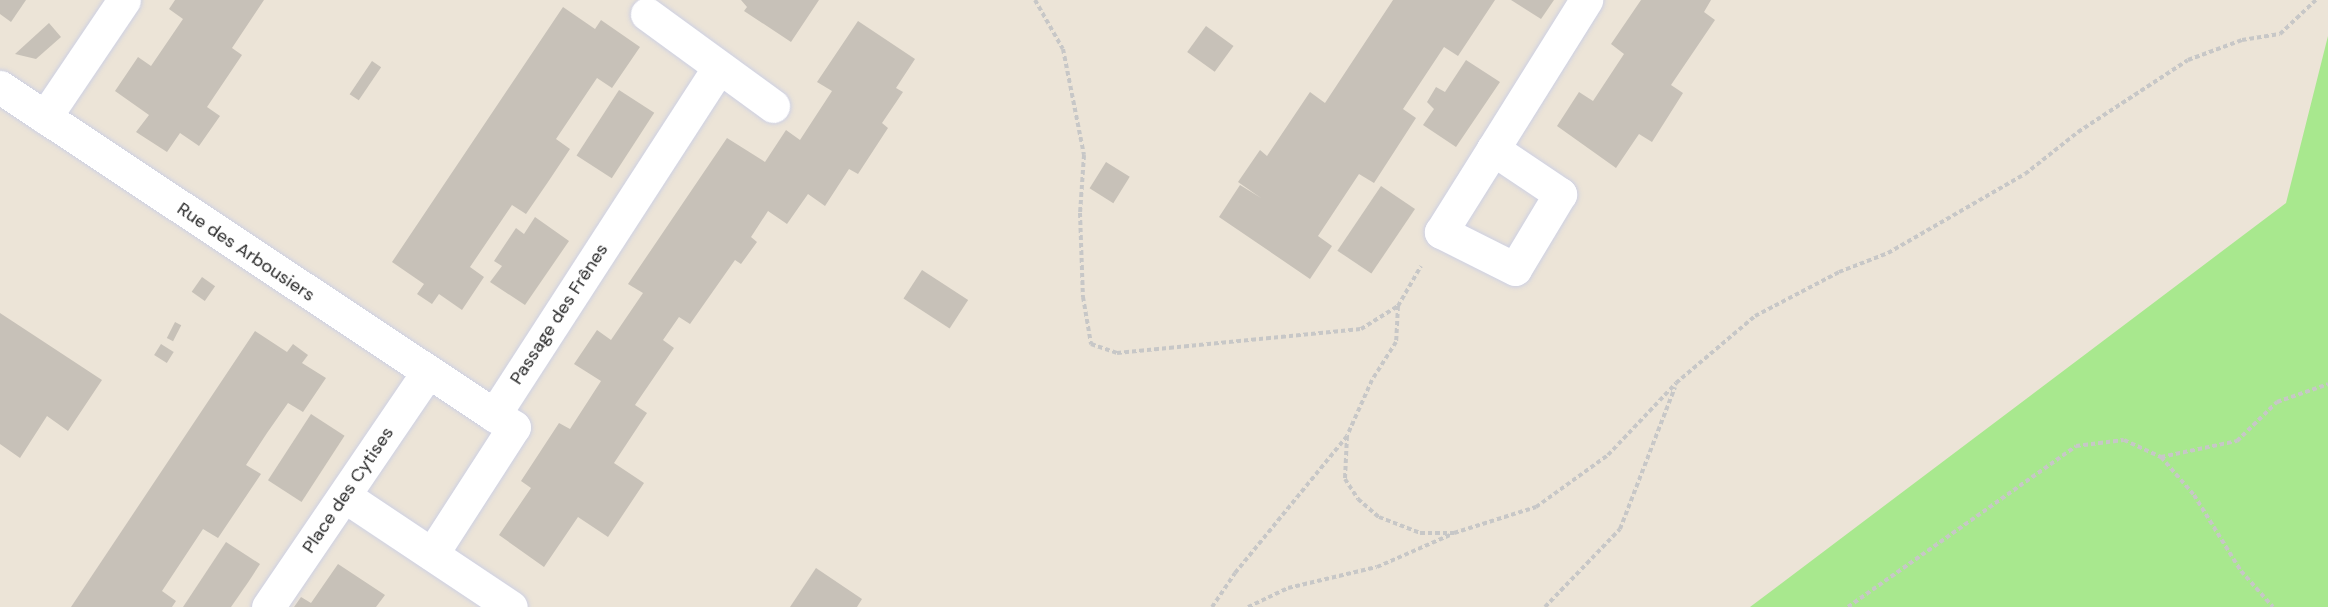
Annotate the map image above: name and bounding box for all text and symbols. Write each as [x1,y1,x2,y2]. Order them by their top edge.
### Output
street label: Rue des Arbousiers [173,198,319,306]
street label: Passage des Frênes [505,240,613,388]
street label: Place des Cytises [298,423,398,557]

